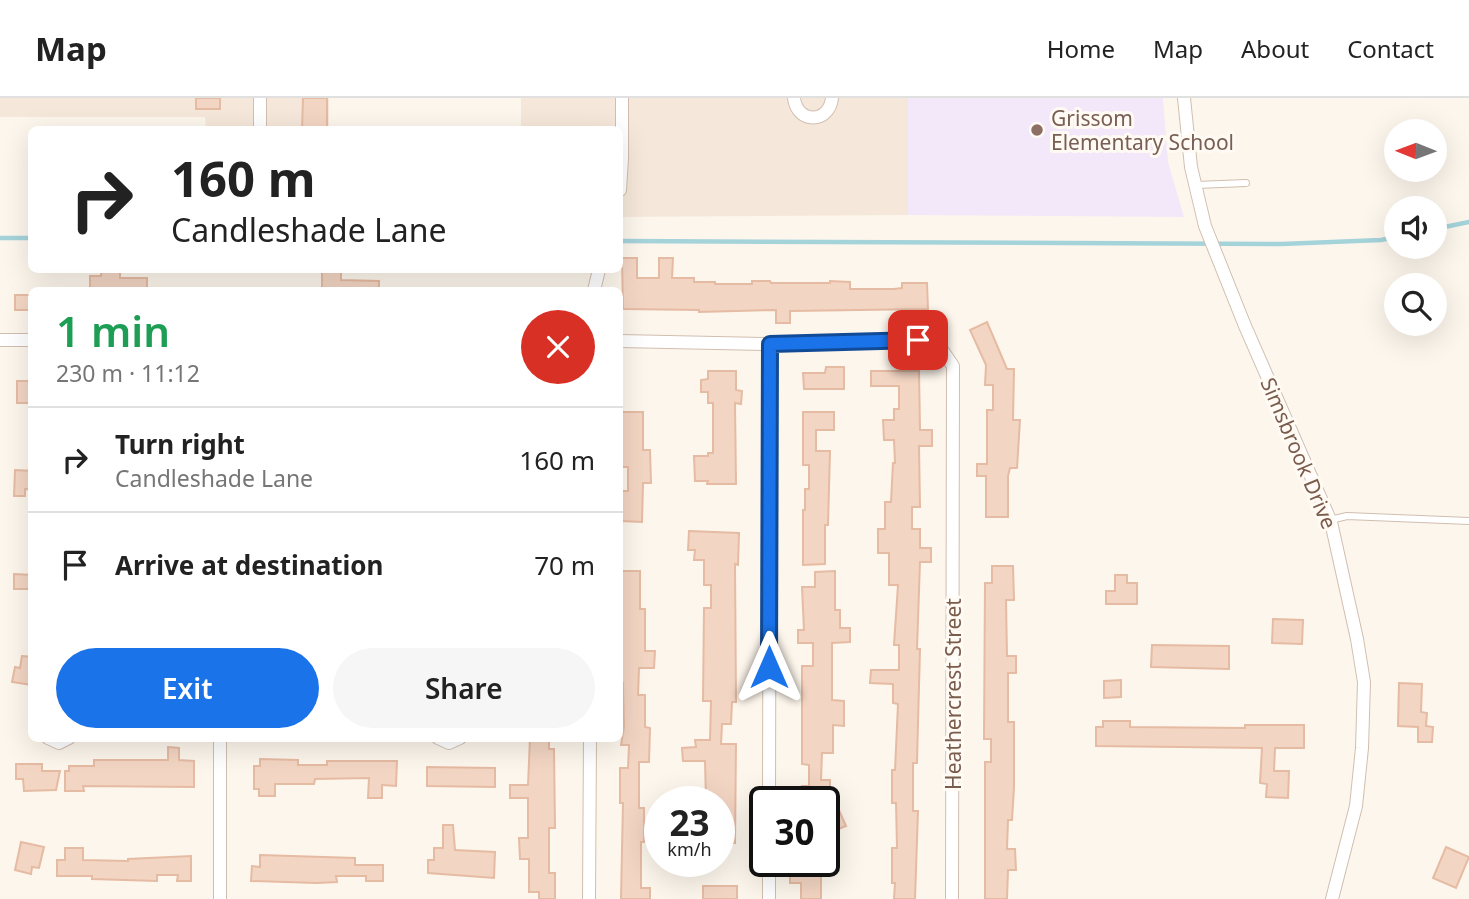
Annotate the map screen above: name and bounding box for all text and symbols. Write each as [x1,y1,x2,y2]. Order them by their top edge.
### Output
text: Map [35,26,107,71]
text: Home [1047,32,1115,65]
text: Map [1153,32,1203,65]
text: About [1241,32,1309,65]
text: Contact [1347,32,1434,65]
place label: Grissom Elementary School [1051,104,1234,156]
north arrow [1384,119,1447,182]
map controls [1384,119,1447,336]
marker: Grissom Elementary School [1029,122,1045,138]
text: 160 m [171,145,316,211]
icon: right [56,154,147,245]
button: sound [1384,196,1447,259]
text: Candleshade Lane [171,208,447,251]
button: search [1384,273,1447,336]
text: 1 min [56,302,170,359]
button: close [521,310,595,384]
pin [888,310,948,370]
icon: arrive [899,321,937,359]
text: 230 m · 11:12 [56,357,200,389]
street label: Simsbrook Drive [1254,373,1344,533]
text: Turn right [115,426,245,462]
icon: right [56,441,94,479]
text: 160 m [519,442,595,478]
text: Candleshade Lane [115,462,313,494]
icon: arrive [56,546,94,584]
text: Arrive at destination [115,547,384,583]
text: 70 m [534,547,595,583]
street label: Heathercrest Street [939,598,967,790]
position arrow [732,630,806,704]
button: Exit [56,648,319,728]
button: Share [333,648,595,728]
speed limit sign: 30 [749,786,840,877]
text: 23 [669,799,710,846]
text: km/h [667,837,712,861]

